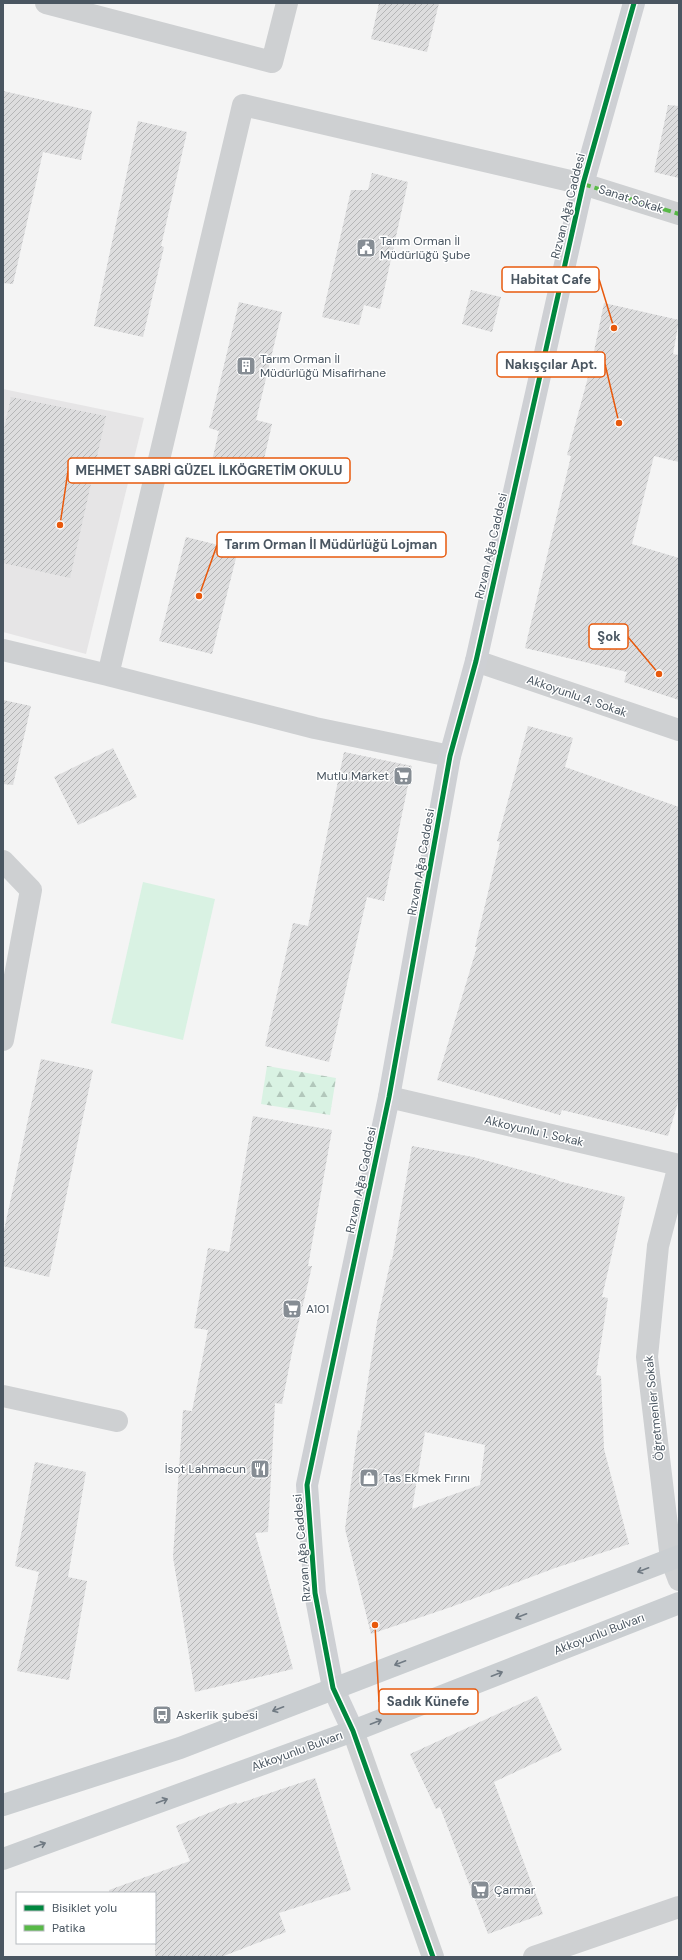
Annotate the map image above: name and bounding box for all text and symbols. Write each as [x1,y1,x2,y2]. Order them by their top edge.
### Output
street label: Rızvan Ağa Caddesi [547,151,589,260]
street label: Sanat Sokak [597,181,665,217]
place label: Tarım Orman İl Müdürlüğü Şube [380,233,470,263]
public building icon: Tarım Orman İl Müdürlüğü Şube [355,237,377,259]
callout: Habitat Cafe [502,267,599,292]
text: Habitat Cafe [511,271,591,288]
place label: Tarım Orman İl Müdürlüğü Misafirhane [260,351,386,381]
callout: Nakışçılar Apt. [497,352,605,377]
building icon: Tarım Orman İl Müdürlüğü Misafirhane [235,355,257,377]
text: Nakışçılar Apt. [505,356,597,373]
callout: MEHMET SABRİ GÜZEL İLKÖGRETİM OKULU [68,458,350,483]
text: MEHMET SABRİ GÜZEL İLKÖGRETİM OKULU [76,462,342,479]
street label: Rızvan Ağa Caddesi [471,491,511,601]
callout: Tarım Orman İl Müdürlüğü Lojman [217,532,446,557]
text: Tarım Orman İl Müdürlüğü Lojman [225,536,437,553]
callout: Şok [589,624,628,649]
text: Şok [597,628,621,645]
street label: Akkoyunlu 4. Sokak [525,671,629,721]
supermarket icon: Mutlu Market [392,765,414,787]
place label: Mutlu Market [317,768,389,784]
street label: Rızvan Ağa Caddesi [404,807,438,917]
street label: Akkoyunlu 1. Sokak [483,1112,585,1150]
street label: Rızvan Ağa Caddesi [342,1125,380,1235]
supermarket icon: A101 [281,1298,303,1320]
place label: A101 [306,1301,329,1317]
street label: Öğretmenler Sokak [641,1355,667,1461]
restaurant icon: İsot Lahmacun [249,1458,271,1480]
place label: İsot Lahmacun [165,1461,246,1477]
shop icon: Tas Ekmek Fırını [358,1467,380,1489]
place label: Tas Ekmek Fırını [383,1470,470,1486]
street label: Rızvan Ağa Caddesi [289,1493,315,1603]
one-way arrow [637,1566,649,1574]
street label: Akkoyunlu Bulvarı [551,1609,647,1659]
one-way arrow [516,1613,528,1621]
one-way arrow [394,1659,406,1667]
one-way arrow [490,1670,502,1678]
callout: Sadık Künefe [379,1689,478,1714]
text: Sadık Künefe [387,1693,470,1710]
bus stop icon: Askerlik şubesi [151,1704,173,1726]
one-way arrow [273,1706,285,1714]
place label: Askerlik şubesi [176,1707,258,1723]
one-way arrow [369,1717,381,1725]
street label: Akkoyunlu Bulvarı [249,1727,345,1775]
one-way arrow [155,1796,167,1804]
one-way arrow [33,1841,45,1849]
supermarket icon: Çarmar [469,1879,491,1901]
place label: Çarmar [494,1882,536,1898]
legend [16,1892,156,1944]
text: Bisiklet yolu [52,1900,117,1916]
text: Patika [52,1920,85,1936]

